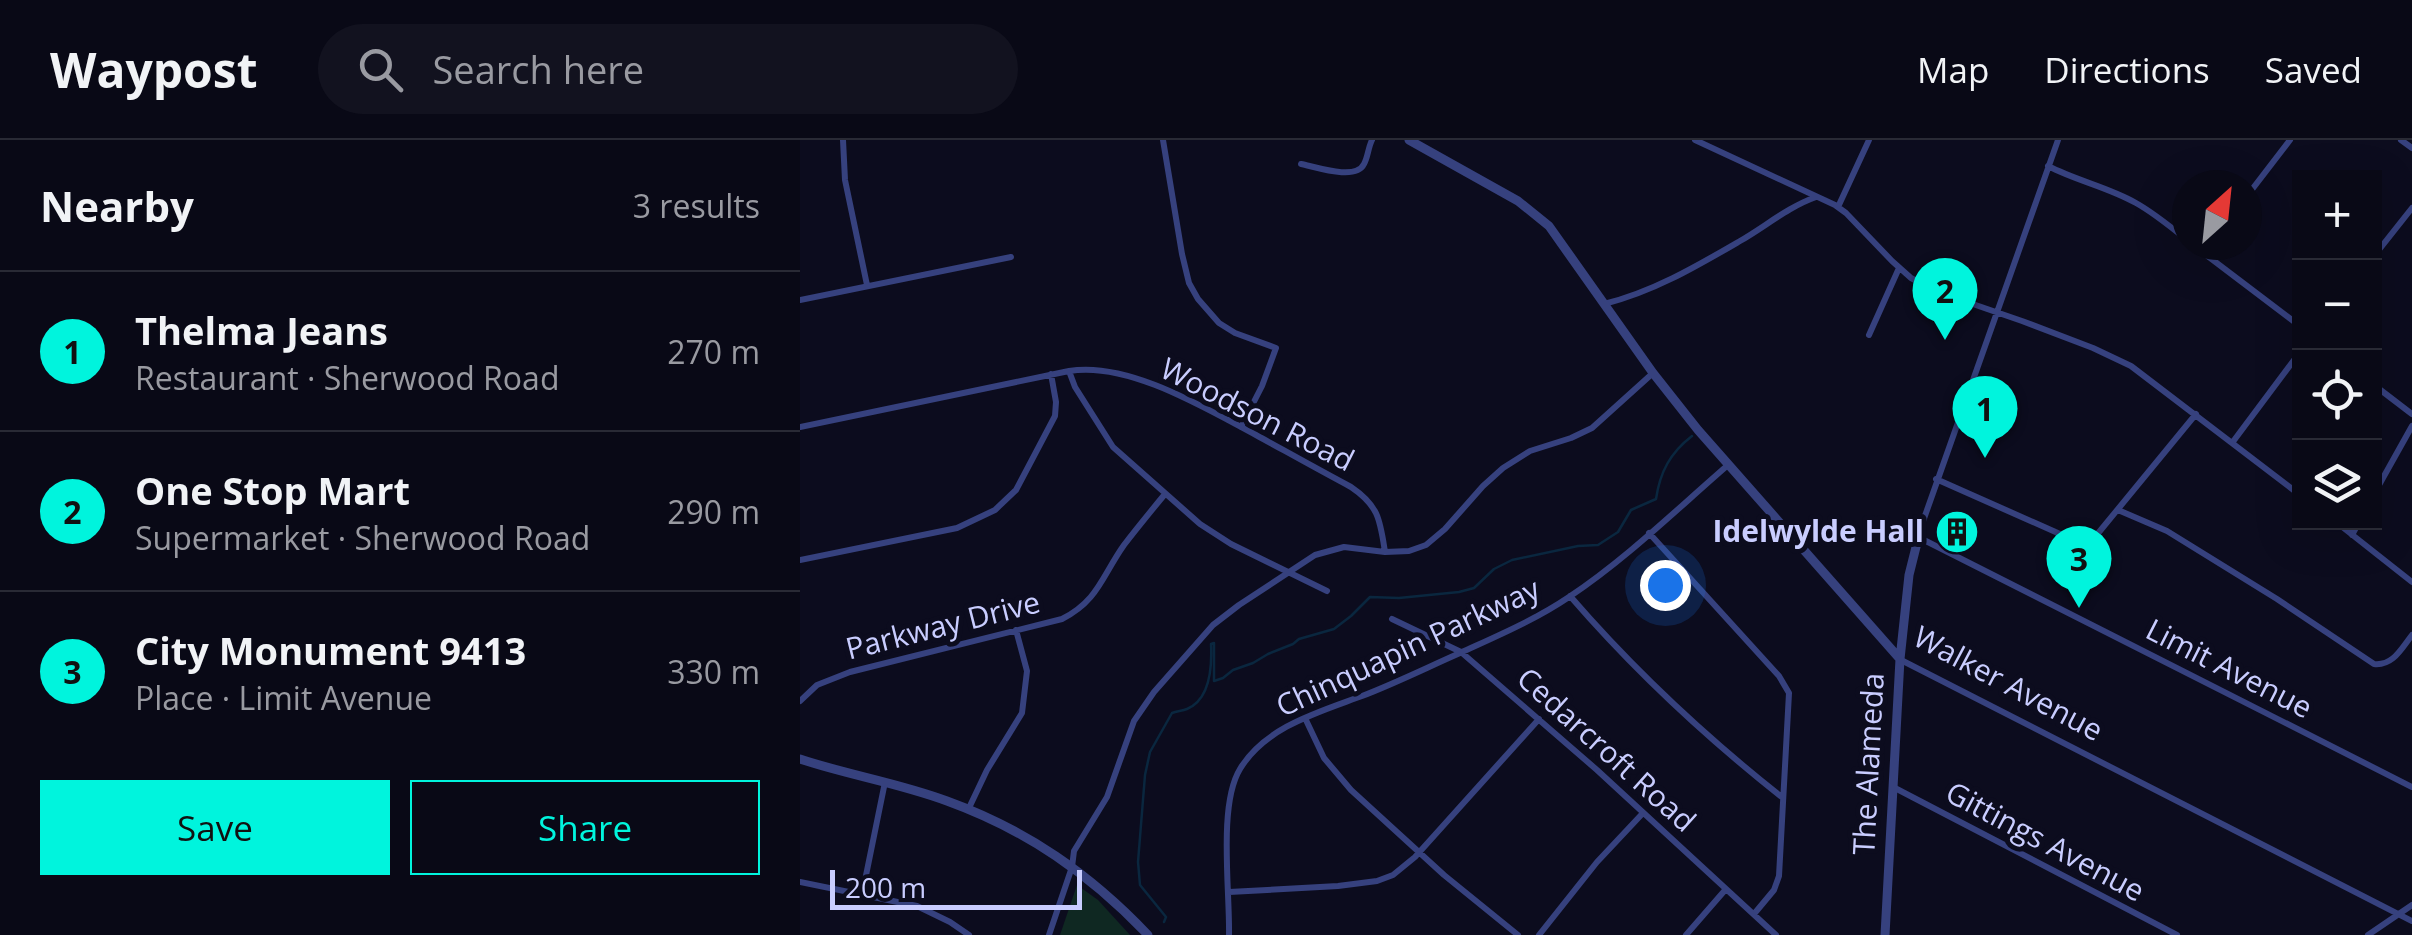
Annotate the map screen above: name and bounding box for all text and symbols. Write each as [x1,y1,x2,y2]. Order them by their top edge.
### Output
search box [318,24,1018,114]
text: Waypost [50,37,258,102]
icon: search [353,42,408,97]
text: Search here [433,43,644,95]
text: Map [1917,46,1989,93]
text: Directions [2044,46,2210,93]
text: Saved [2265,46,2362,93]
north arrow [2172,170,2262,260]
map controls [2292,170,2382,530]
button: + [2292,170,2382,260]
text: Nearby [40,177,194,234]
text: 3 results [633,184,760,227]
pin: 2 [1912,258,1978,340]
button: − [2292,260,2382,350]
text: Thelma Jeans [135,304,388,356]
text: 1 [63,330,82,373]
text: 270 m [667,330,760,373]
street label: Woodson Road [1154,347,1362,480]
button: locate [2292,350,2382,440]
text: Restaurant · Sherwood Road [135,356,559,399]
pin: 1 [1952,376,2018,458]
button: layers [2292,440,2382,530]
text: One Stop Mart [135,464,410,516]
text: 2 [63,490,82,533]
text: 290 m [667,490,760,533]
building icon: Idelwylde Hall [1934,509,1980,555]
place label: Idelwylde Hall [1712,510,1924,551]
text: Supermarket · Sherwood Road [135,516,590,559]
pin: 3 [2046,526,2112,608]
your location [1640,560,1691,611]
street label: Chinquapin Parkway [1269,567,1547,726]
street label: Parkway Drive [841,581,1044,668]
street label: Limit Avenue [2140,608,2320,727]
street label: Walker Avenue [1907,616,2111,750]
text: City Monument 9413 [135,624,526,676]
text: 3 [63,650,82,693]
text: 330 m [667,650,760,693]
street label: Cedarcroft Road [1509,657,1705,840]
street label: The Alameda [1842,672,1893,856]
text: Place · Limit Avenue [135,676,432,719]
street label: Gittings Avenue [1939,771,2152,910]
button: Save [40,780,390,875]
button: Share [410,780,760,875]
scale bar [830,865,1082,910]
text: 200 m [845,868,926,906]

